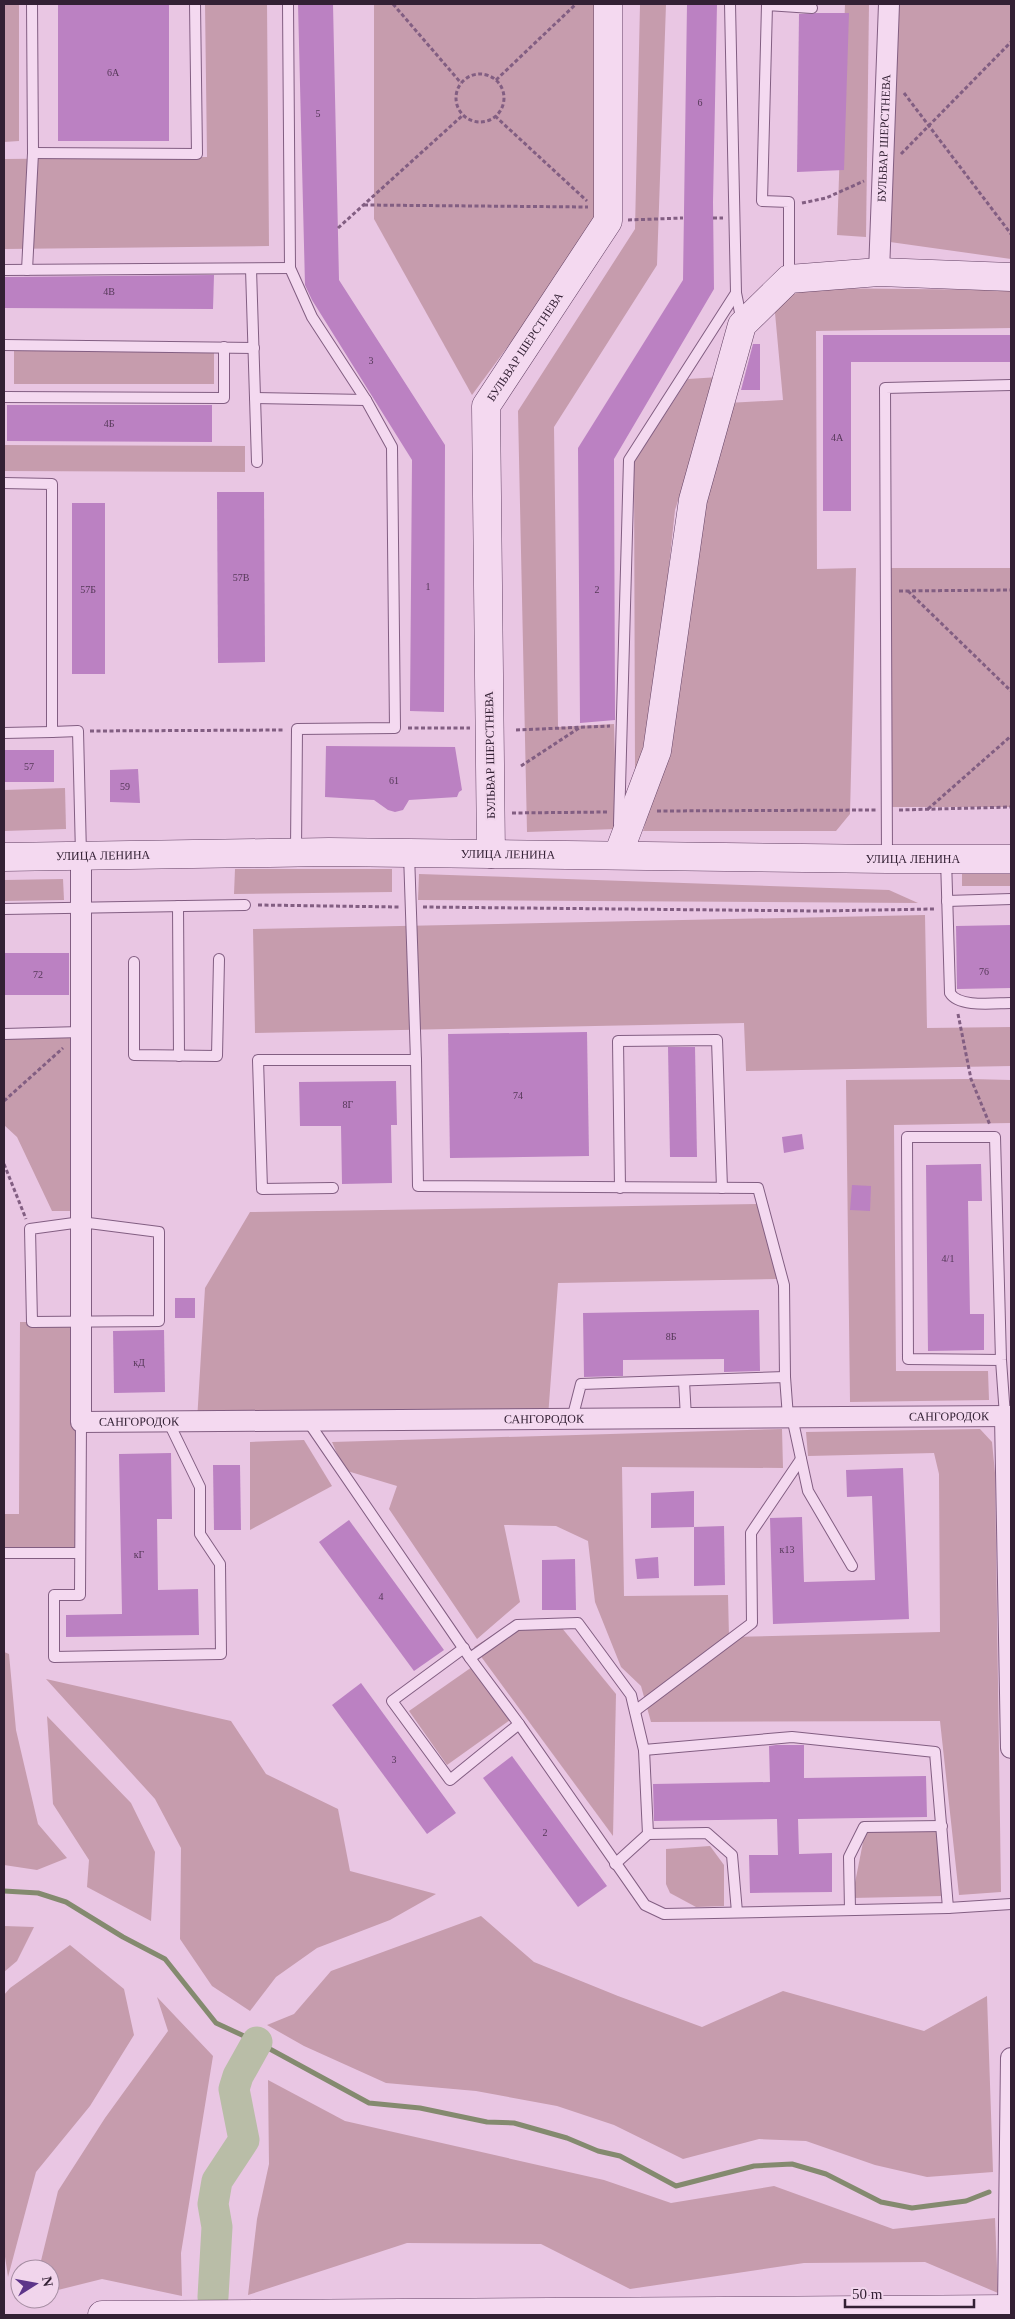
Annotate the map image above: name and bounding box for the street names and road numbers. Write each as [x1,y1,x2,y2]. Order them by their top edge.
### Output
street label: БУЛЬВАР ШЕРСТНЕВА [875,74,893,202]
street label: БУЛЬВАР ШЕРСТНЕВА [484,289,566,404]
street label: БУЛЬВАР ШЕРСТНЕВА [482,691,498,819]
street label: УЛИЦА ЛЕНИНА [461,847,556,862]
street label: УЛИЦА ЛЕНИНА [56,848,151,863]
street label: УЛИЦА ЛЕНИНА [866,852,960,866]
street label: САНГОРОДОК [909,1409,990,1424]
street label: САНГОРОДОК [504,1412,585,1426]
street label: САНГОРОДОК [99,1414,180,1429]

